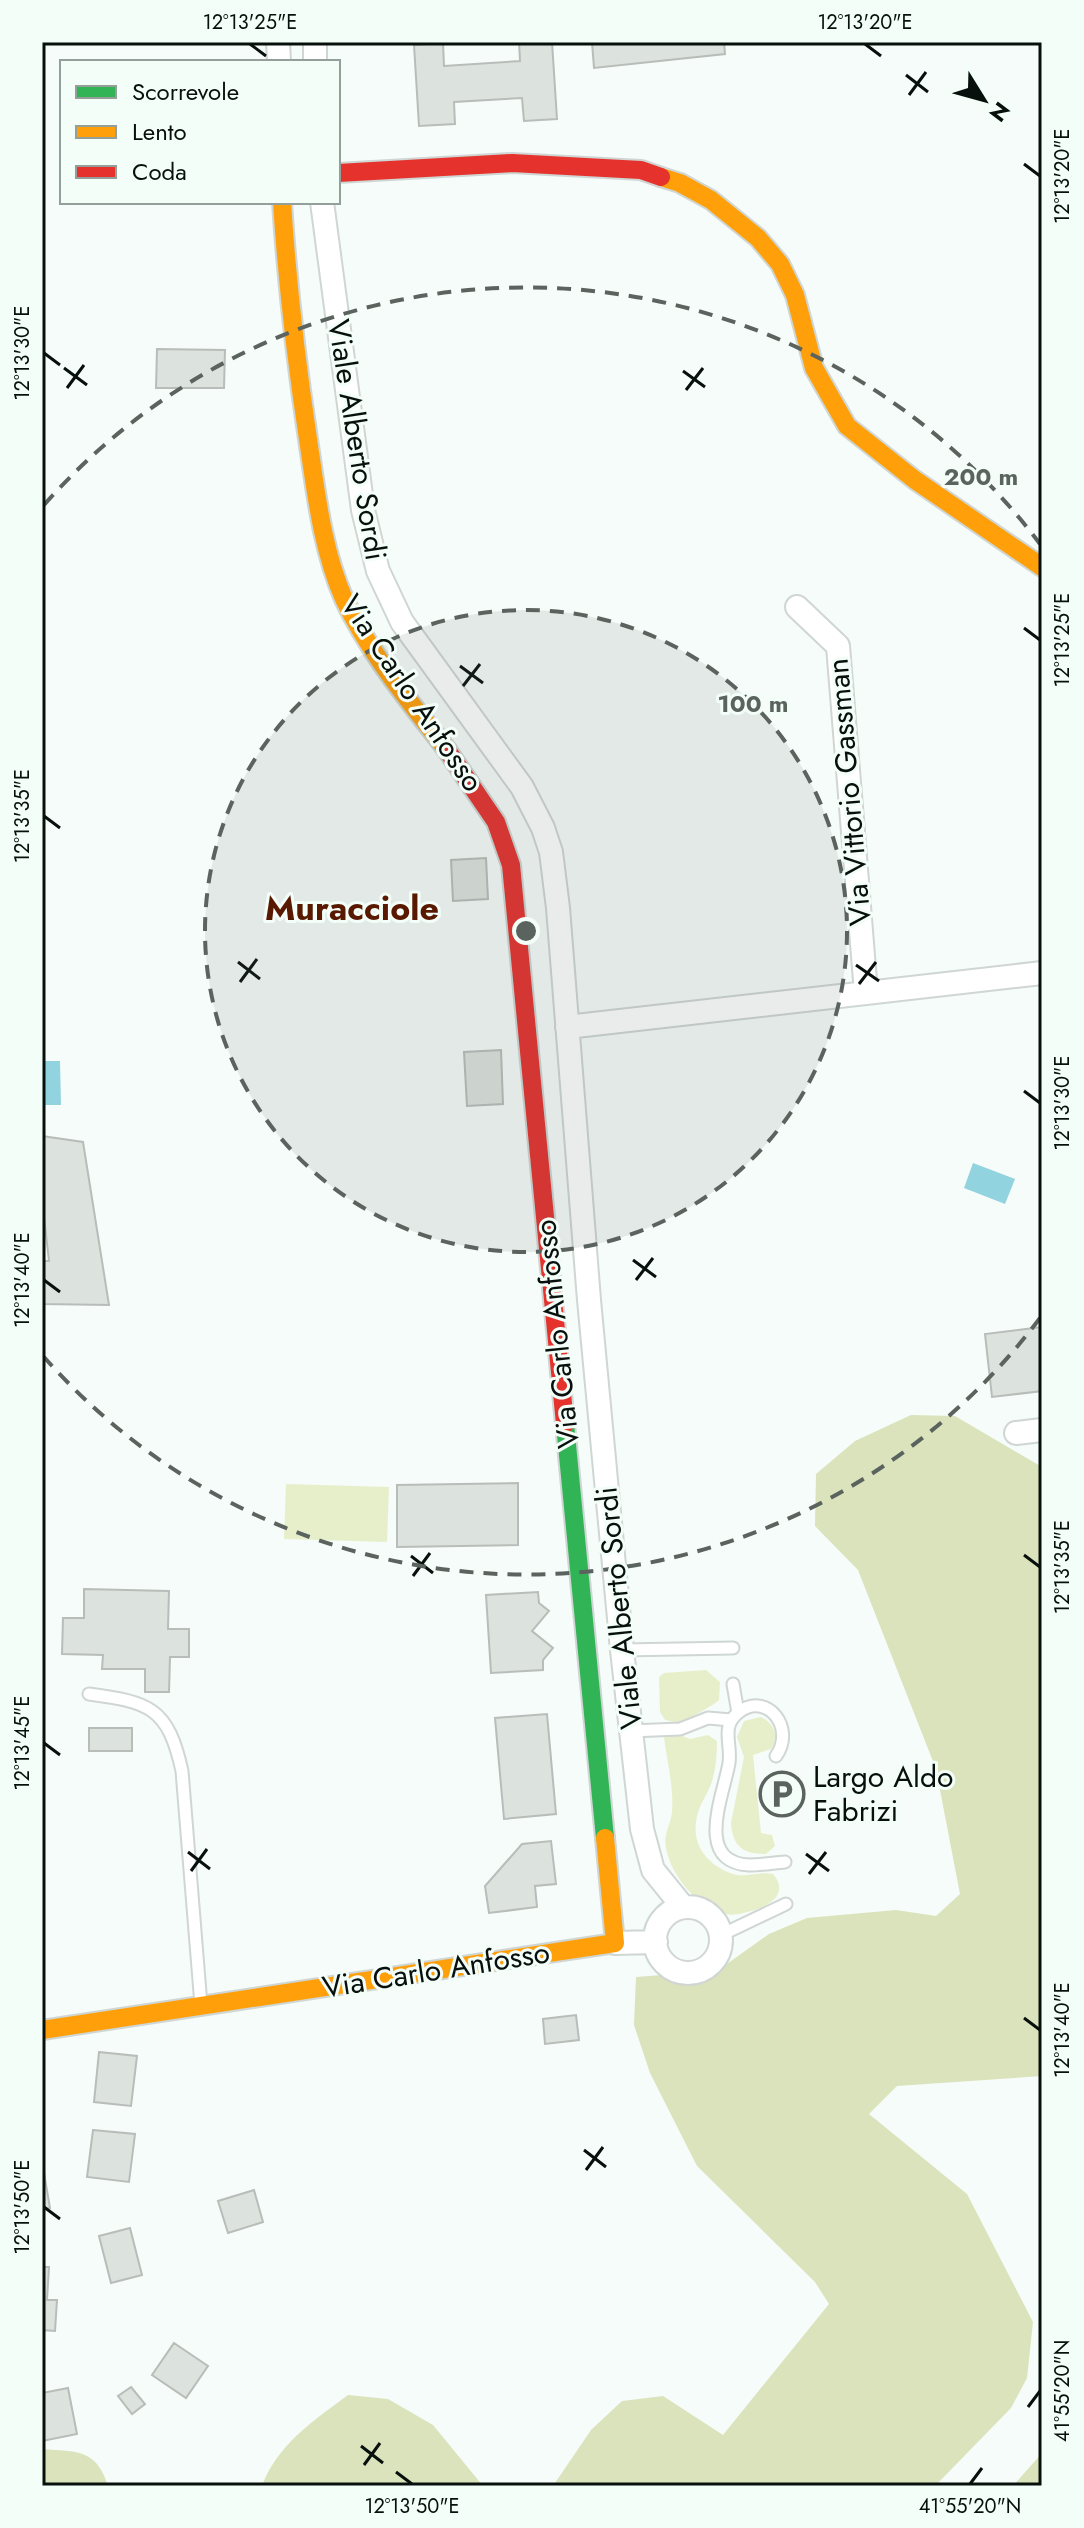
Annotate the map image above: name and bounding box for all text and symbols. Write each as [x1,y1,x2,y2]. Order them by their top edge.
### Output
text: 12°13'25"E [203,8,297,37]
text: 12°13'20"E [817,8,913,37]
legend [60,60,340,204]
north arrow [944,60,1024,140]
text: Scorrevole [132,74,239,109]
text: N [982,95,1018,129]
text: Lento [132,114,187,149]
text: 12°13'20"E [1048,128,1077,224]
text: Coda [132,154,187,189]
text: 12°13'30"E [8,306,37,400]
street label: Viale Alberto Sordi [317,316,398,564]
text: 200 m [944,459,1018,494]
street label: Via Carlo Anfosso [330,586,494,800]
text: 12°13'25"E [1048,593,1077,687]
street label: Via Vittorio Gassman [815,657,882,928]
text: 100 m [718,686,788,721]
text: 12°13'35"E [8,769,37,863]
district label: Muracciole [265,884,439,933]
centre of rings [512,917,540,945]
text: 12°13'30"E [1048,1056,1077,1150]
street label: Via Carlo Anfosso [523,1218,590,1450]
text: 12°13'40"E [8,1232,37,1328]
street label: Viale Alberto Sordi [584,1485,653,1731]
text: 12°13'35"E [1048,1520,1077,1614]
text: 12°13'45"E [8,1696,37,1790]
place label: Largo Aldo Fabrizi [813,1755,953,1832]
parking icon: Largo Aldo Fabrizi [758,1770,806,1818]
street label: Via Carlo Anfosso [319,1930,553,2009]
text: 12°13'40"E [1048,1982,1077,2078]
text: 12°13'50"E [8,2159,37,2255]
text: 41°55'20"N [1048,2340,1077,2442]
text: 12°13'50"E [364,2492,460,2521]
text: 41°55'20"N [919,2492,1021,2521]

